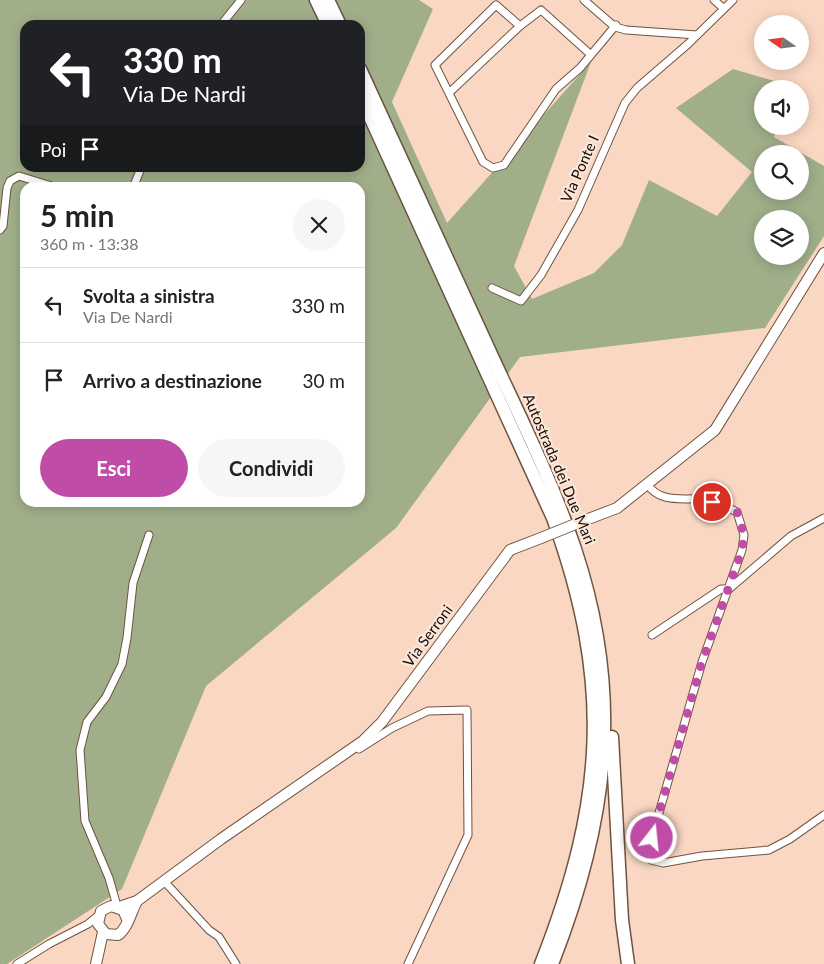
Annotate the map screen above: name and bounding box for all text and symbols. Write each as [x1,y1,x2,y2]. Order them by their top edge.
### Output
north arrow [754,15,809,70]
map controls [754,15,809,265]
text: 330 m [123,38,222,80]
icon: left [40,40,105,105]
text: Via De Nardi [123,80,246,107]
button: sound [754,80,809,135]
street label: Via Ponte I [556,132,602,205]
icon: arrive [76,135,104,163]
text: Poi [40,138,66,161]
button: search [754,145,809,200]
text: 5 min [40,197,114,233]
button: close [293,199,345,251]
button: layers [754,210,809,265]
text: 360 m · 13:38 [40,234,139,253]
text: Svolta a sinistra [83,284,215,307]
icon: left [40,291,68,319]
text: 330 m [291,294,345,317]
text: Via De Nardi [83,307,173,326]
icon: arrive [40,366,68,394]
text: Arrivo a destinazione [83,369,262,392]
text: 30 m [302,369,345,392]
street label: Autostrada dei Due Mari [520,391,600,547]
button: Esci [40,439,188,497]
button: Condividi [198,439,345,497]
pin [691,481,733,523]
icon: arrive [698,488,726,516]
street label: Via Serroni [399,601,456,670]
position arrow [625,811,677,863]

